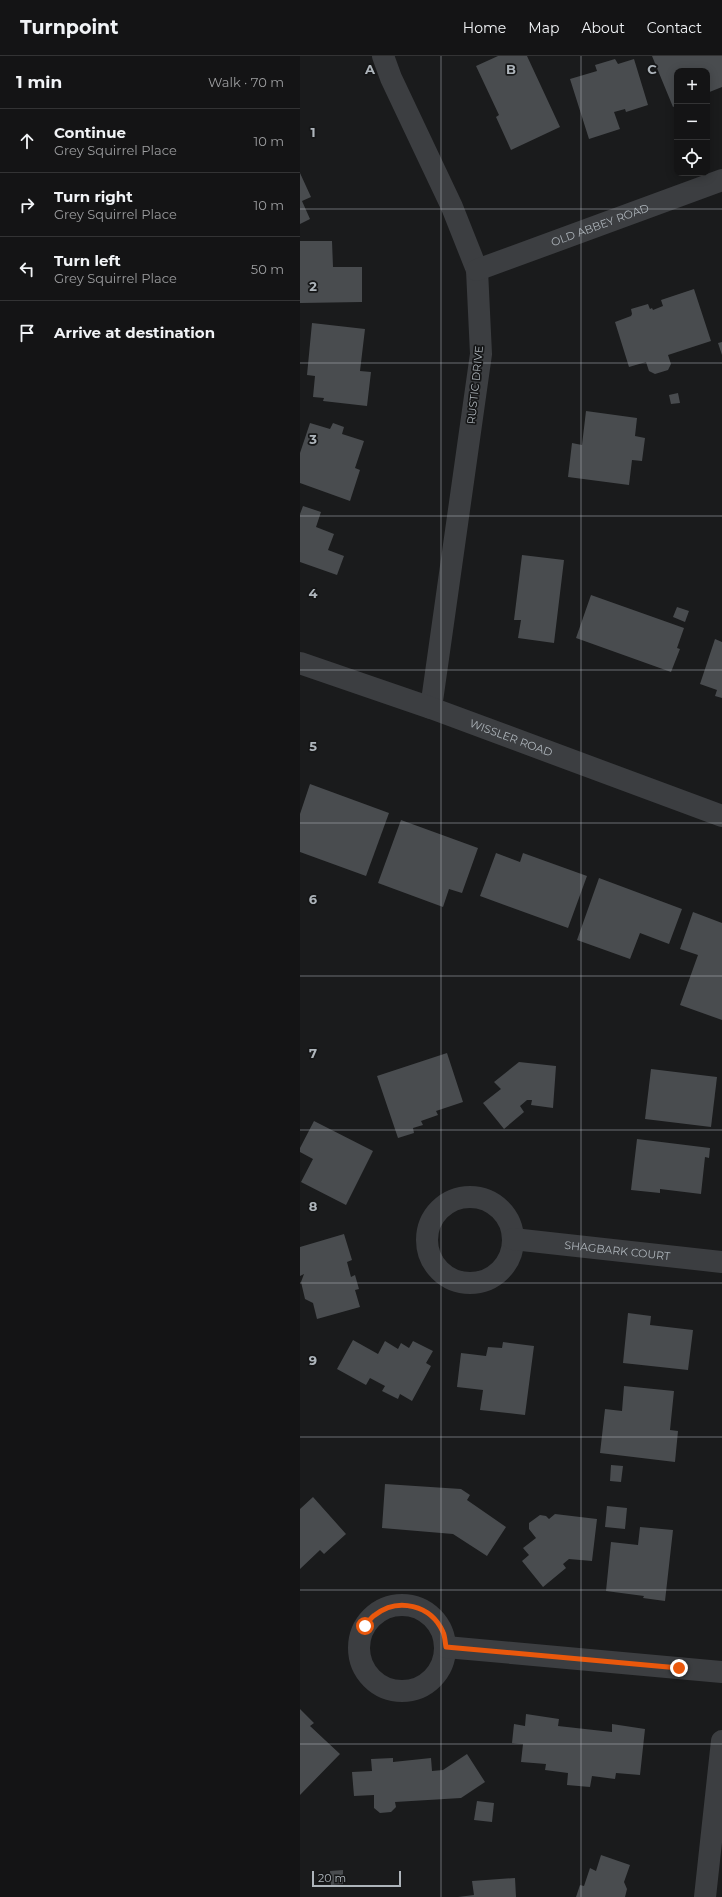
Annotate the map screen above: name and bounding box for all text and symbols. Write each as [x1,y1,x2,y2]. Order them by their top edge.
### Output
text: Turnpoint [20,16,119,39]
text: Home [463,19,506,37]
text: Map [528,19,559,37]
text: About [581,19,625,37]
text: Contact [647,19,702,37]
text: A [364,61,376,77]
text: B [506,61,516,77]
text: C [647,61,657,77]
map controls [674,68,710,176]
button: + [674,68,710,104]
text: 1 min [16,72,62,92]
text: Walk · 70 m [208,74,284,90]
button: − [674,104,710,140]
text: Continue [54,123,126,142]
text: 1 [310,124,316,140]
icon: ahead [16,130,38,152]
text: 10 m [254,133,284,149]
button: locate [674,140,710,176]
text: Grey Squirrel Place [54,142,177,158]
text: Turn right [54,187,133,206]
icon: right [16,194,38,216]
text: 10 m [254,197,284,213]
street label: OLD ABBEY ROAD [549,200,651,249]
text: Grey Squirrel Place [54,206,177,222]
text: Turn left [54,251,121,270]
icon: left [16,258,38,280]
text: 50 m [251,261,284,277]
text: Grey Squirrel Place [54,270,177,286]
text: 2 [309,278,317,294]
icon: arrive [16,322,38,344]
text: Arrive at destination [54,323,215,342]
street label: RUSTIC DRIVE [464,345,486,425]
text: 3 [308,431,317,447]
text: 4 [309,585,318,601]
street label: WISSLER ROAD [468,716,555,760]
text: 5 [309,738,317,754]
text: 6 [309,891,318,907]
text: 7 [309,1045,317,1061]
text: 8 [309,1198,318,1214]
street label: SHAGBARK COURT [564,1238,672,1263]
text: 9 [309,1352,317,1368]
route start [356,1617,374,1635]
route end [670,1659,688,1677]
scale bar [312,1869,401,1888]
text: 20 m [318,1871,346,1885]

